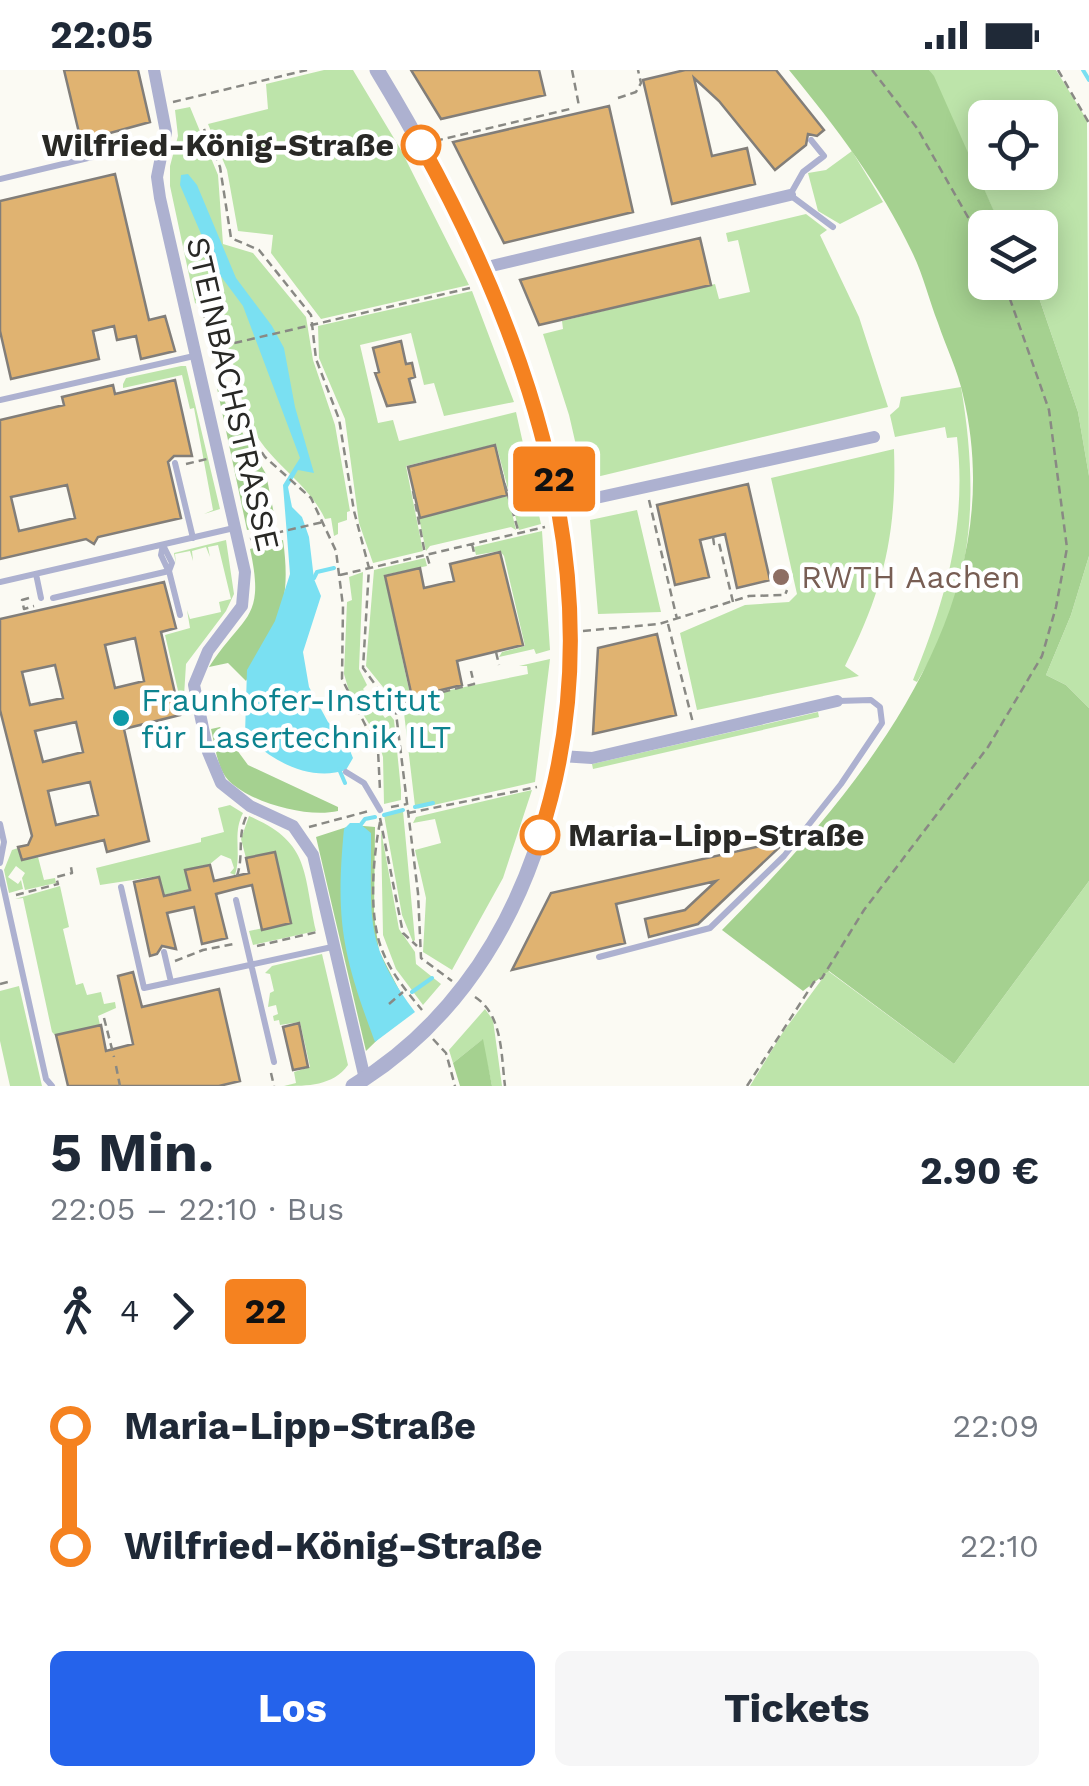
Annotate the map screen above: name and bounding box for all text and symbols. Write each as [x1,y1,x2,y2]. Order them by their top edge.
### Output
text: 22:05 [50,13,153,57]
map controls [968,100,1058,300]
button: locate [968,100,1058,190]
place label: Wilfried-König-Straße [42,126,394,164]
marker: Wilfried-König-Straße [402,126,440,164]
button: layers [968,210,1058,300]
street label: STEINBACHSTRASSE [178,233,288,555]
line badge: 22 [509,446,599,512]
text: 22 [533,458,575,500]
place label: RWTH Aachen [801,558,1021,596]
marker: RWTH Aachen [770,566,792,588]
place label: Fraunhofer-Institut für Lasertechnik ILT [141,681,451,756]
marker: Fraunhofer-Institut für Lasertechnik ILT [110,707,132,729]
marker: Maria-Lipp-Straße [521,816,559,854]
place label: Maria-Lipp-Straße [568,816,865,854]
text: 5 Min. [50,1120,214,1184]
text: 2.90 € [920,1149,1039,1193]
text: 22:05 – 22:10 · Bus [50,1190,344,1228]
icon: walk [50,1284,105,1339]
icon: forward [155,1284,210,1339]
text: 22 [245,1290,286,1332]
text: 4 [120,1292,140,1330]
text: Maria-Lipp-Straße [124,1404,476,1448]
text: 22:09 [953,1407,1039,1445]
text: Wilfried-König-Straße [124,1524,542,1568]
text: 22:10 [960,1527,1039,1565]
button: Los [50,1651,535,1766]
button: Tickets [555,1651,1039,1766]

